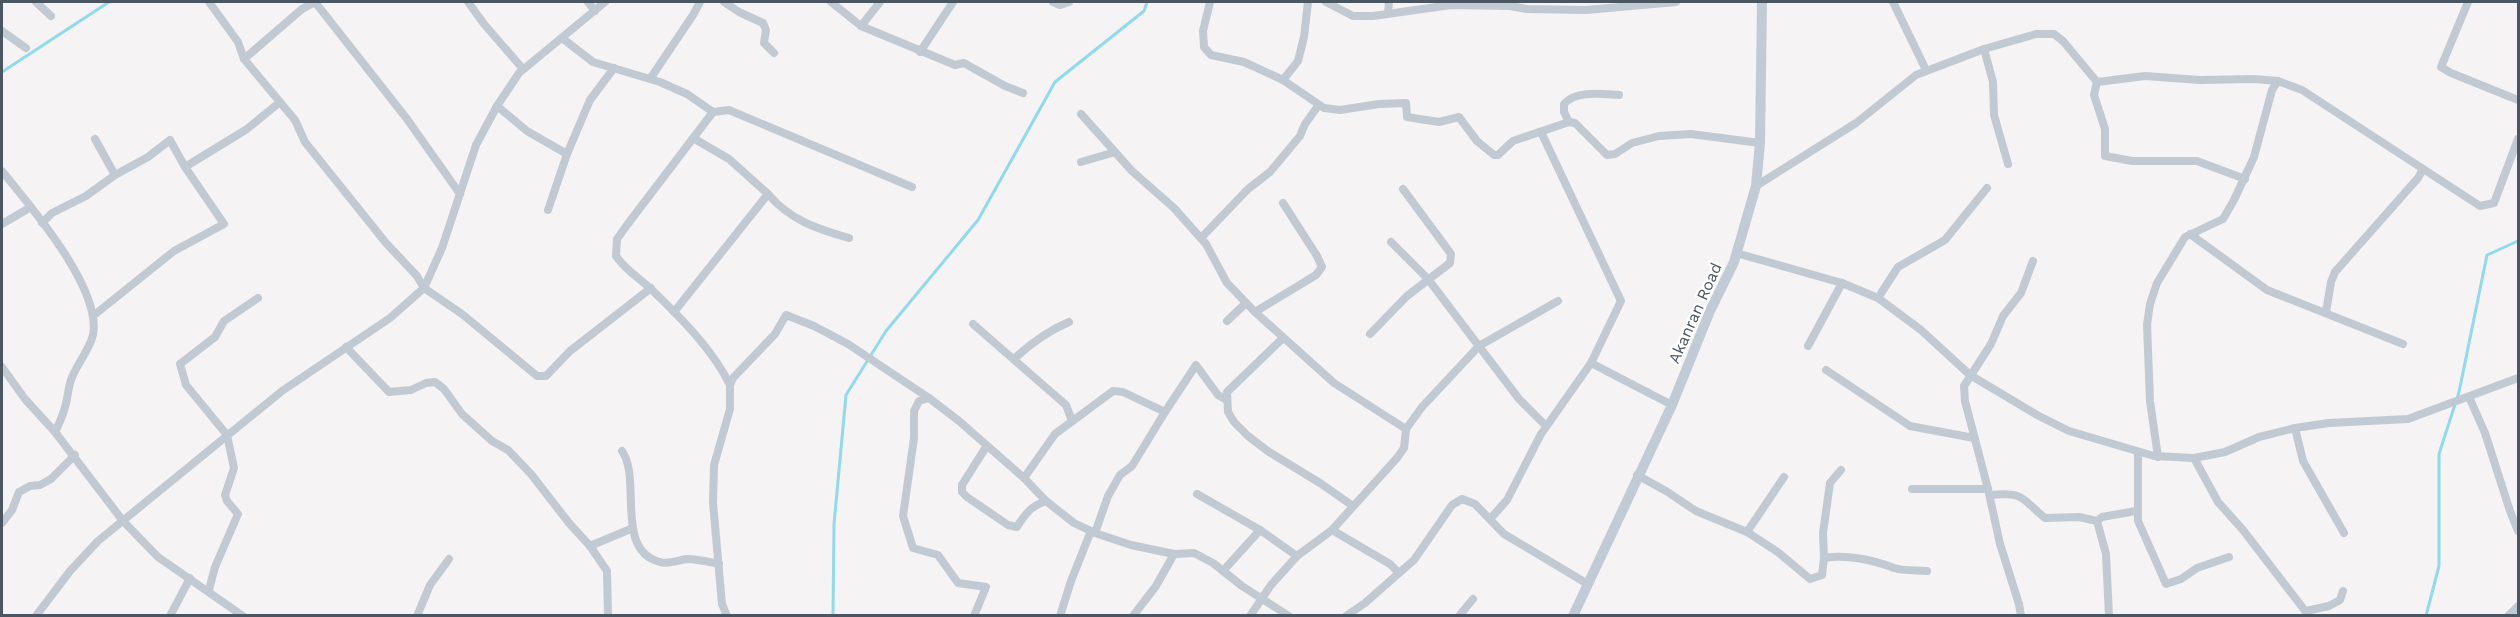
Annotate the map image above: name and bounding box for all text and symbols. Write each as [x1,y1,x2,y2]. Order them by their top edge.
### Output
street label: Akanran Road [1664,260,1726,366]

